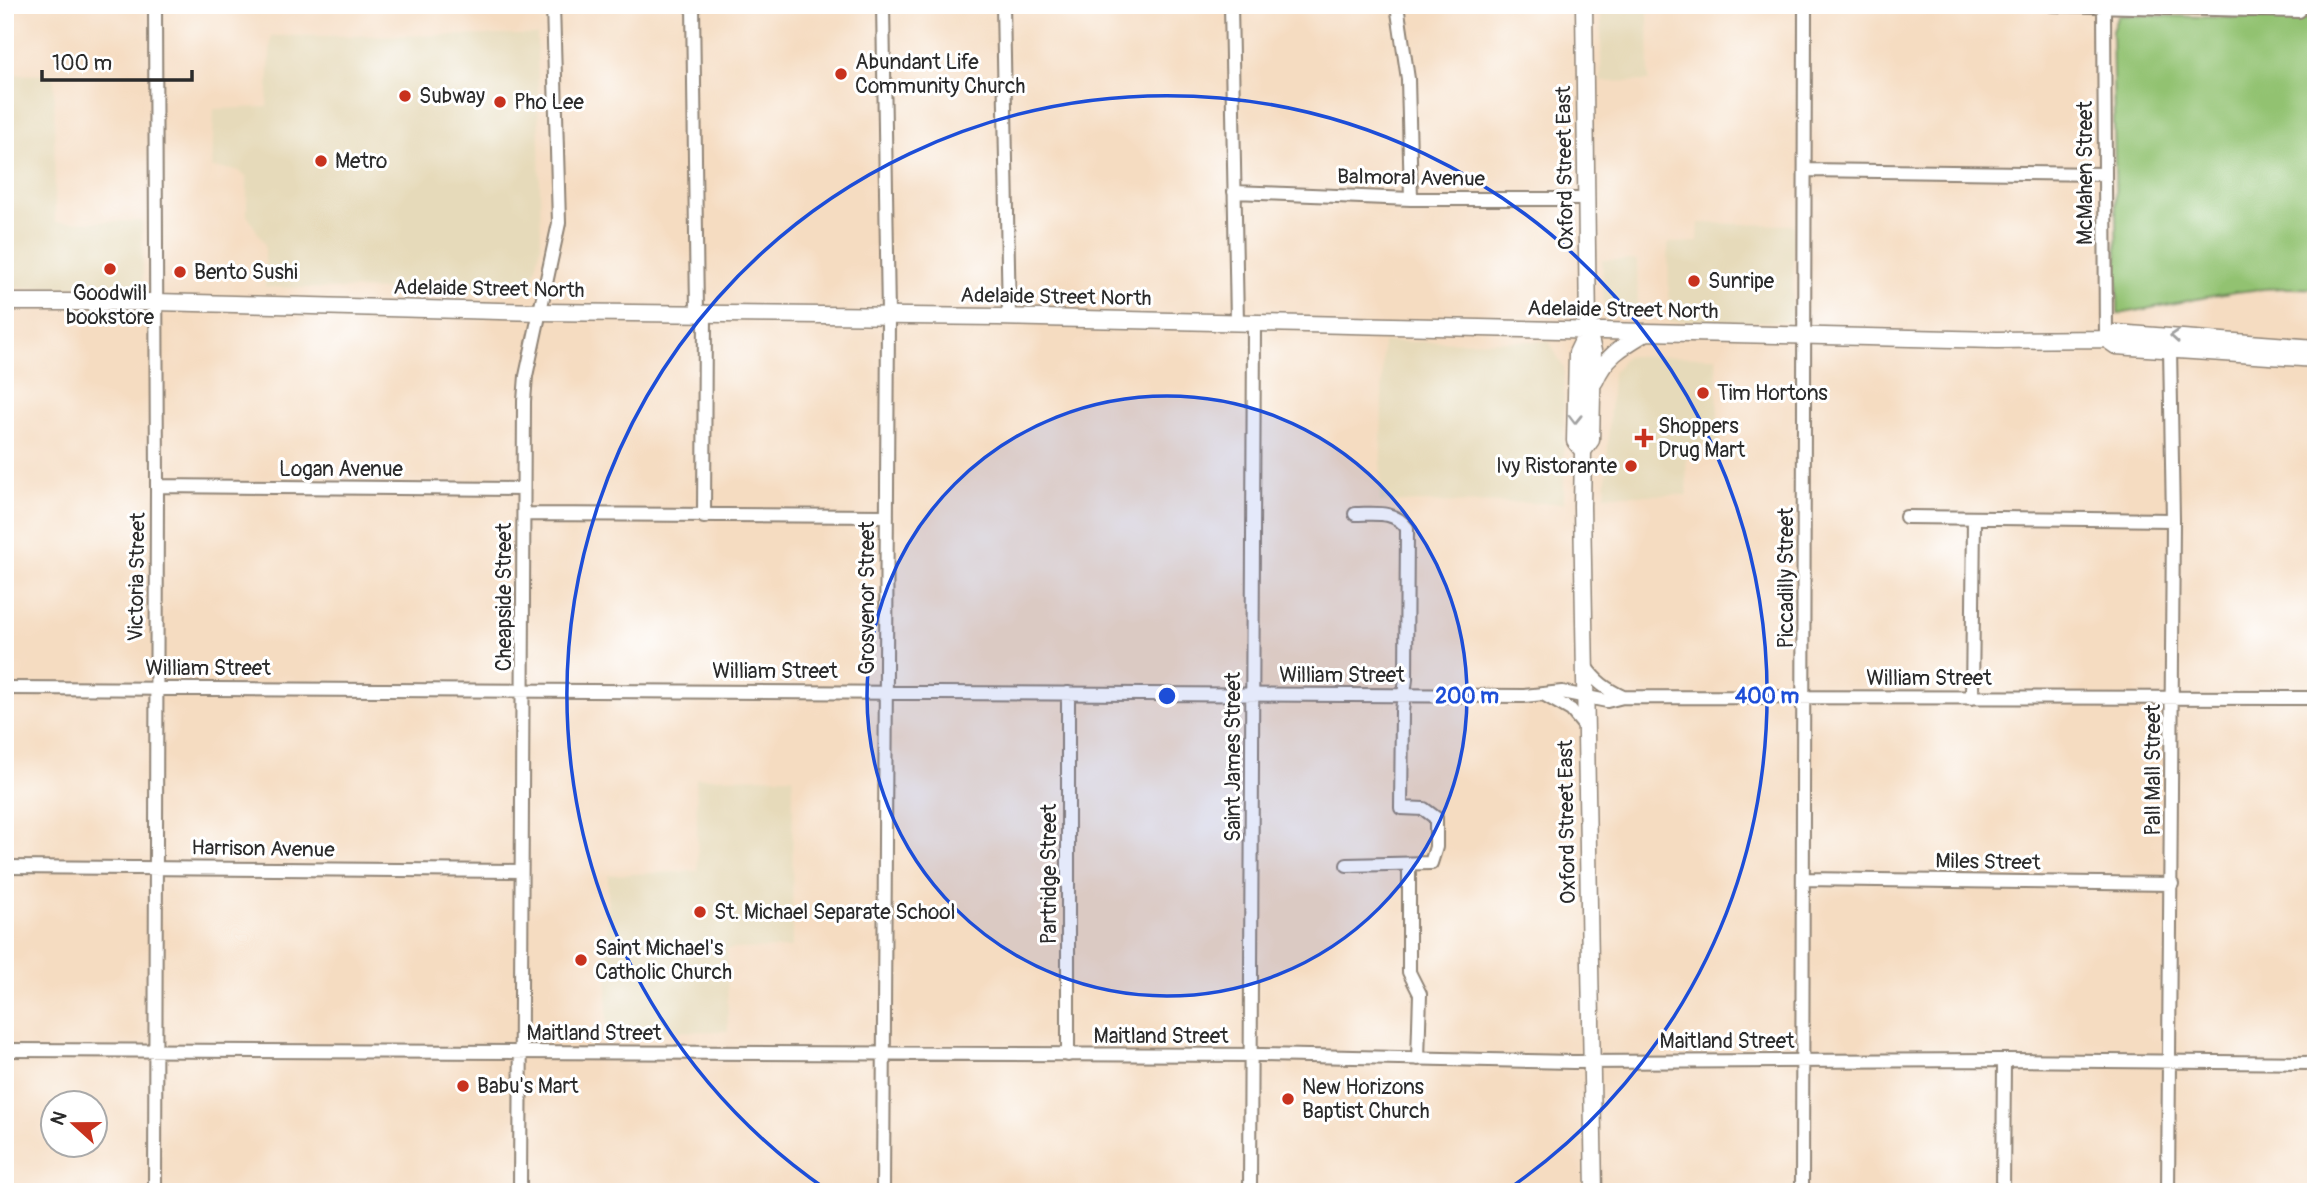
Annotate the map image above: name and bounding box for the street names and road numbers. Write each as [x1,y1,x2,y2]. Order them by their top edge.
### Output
street label: Oxford Street East [1550,85,1580,250]
street label: McMahen Street [2072,101,2099,245]
street label: Balmoral Avenue [1337,163,1486,193]
street label: Adelaide Street North [393,274,585,304]
street label: Adelaide Street North [960,282,1152,312]
street label: Adelaide Street North [1527,295,1719,325]
street label: Logan Avenue [279,456,404,483]
street label: Piccadilly Street [1773,507,1800,648]
street label: Victoria Street [122,512,152,642]
street label: Grosvenor Street [854,521,881,675]
street label: Cheapside Street [491,522,518,671]
street label: William Street [145,655,271,682]
street label: William Street [712,658,838,685]
street label: William Street [1279,662,1405,689]
street label: William Street [1866,665,1992,692]
street label: Saint James Street [1220,671,1247,842]
street label: Pall Mall Street [2140,704,2167,836]
street label: Oxford Street East [1552,739,1582,904]
street label: Partridge Street [1036,803,1063,944]
street label: Harrison Avenue [191,834,335,864]
street label: Miles Street [1935,848,2041,876]
street label: Maitland Street [527,1020,662,1047]
street label: Maitland Street [1094,1023,1229,1050]
street label: Maitland Street [1660,1028,1795,1055]

